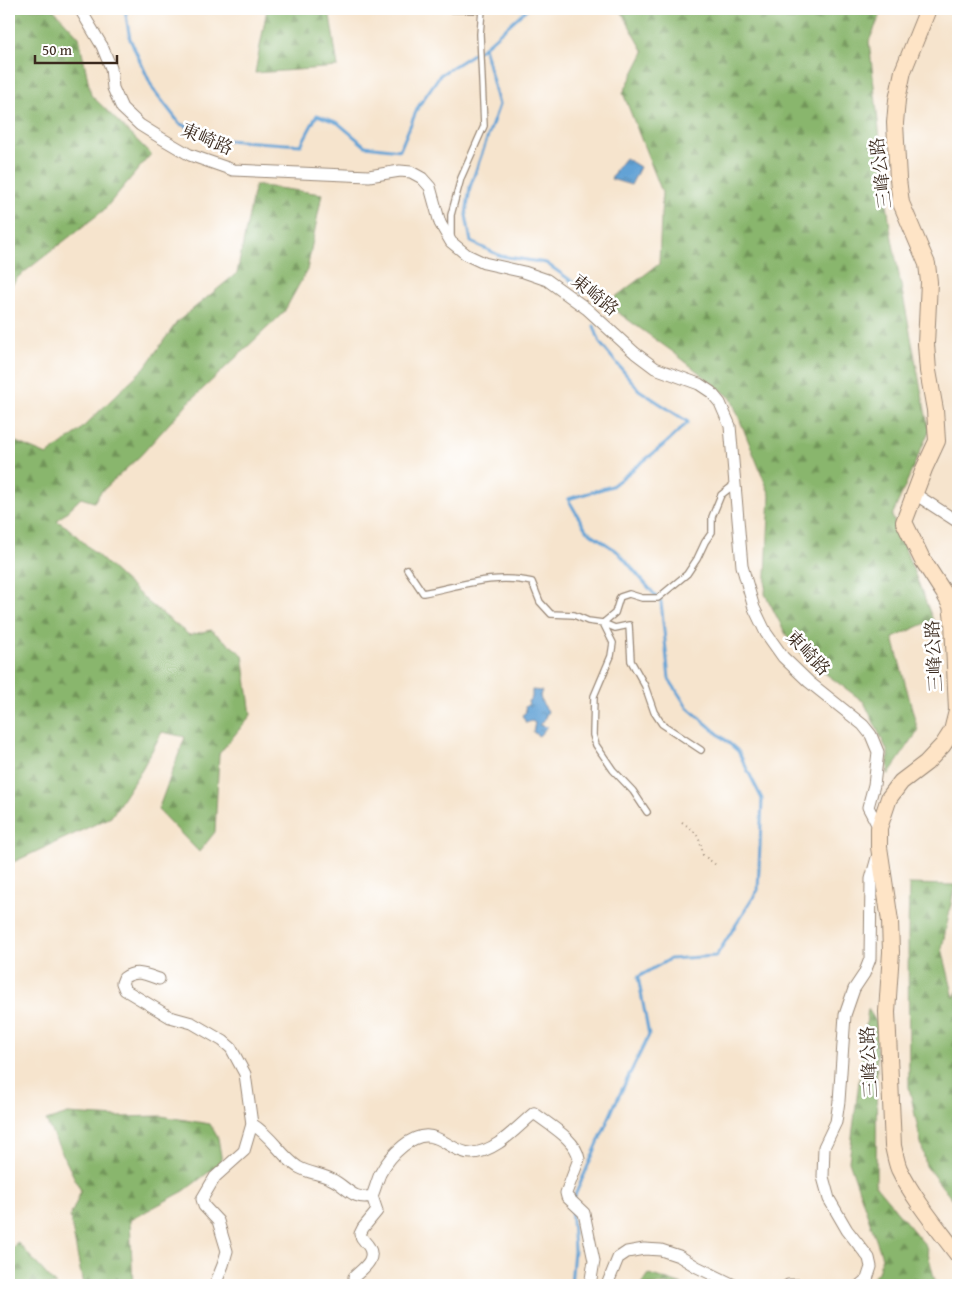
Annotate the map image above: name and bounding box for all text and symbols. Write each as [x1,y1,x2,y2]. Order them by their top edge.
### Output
scale bar [35,32,118,64]
text: 50 m [42,39,73,60]
street label: 東崎路 [177,116,237,162]
street label: 三峰公路 [863,136,898,210]
street label: 東崎路 [566,267,625,322]
street label: 三峰公路 [918,619,949,693]
street label: 東崎路 [780,624,837,681]
street label: 三峰公路 [853,1025,884,1099]

